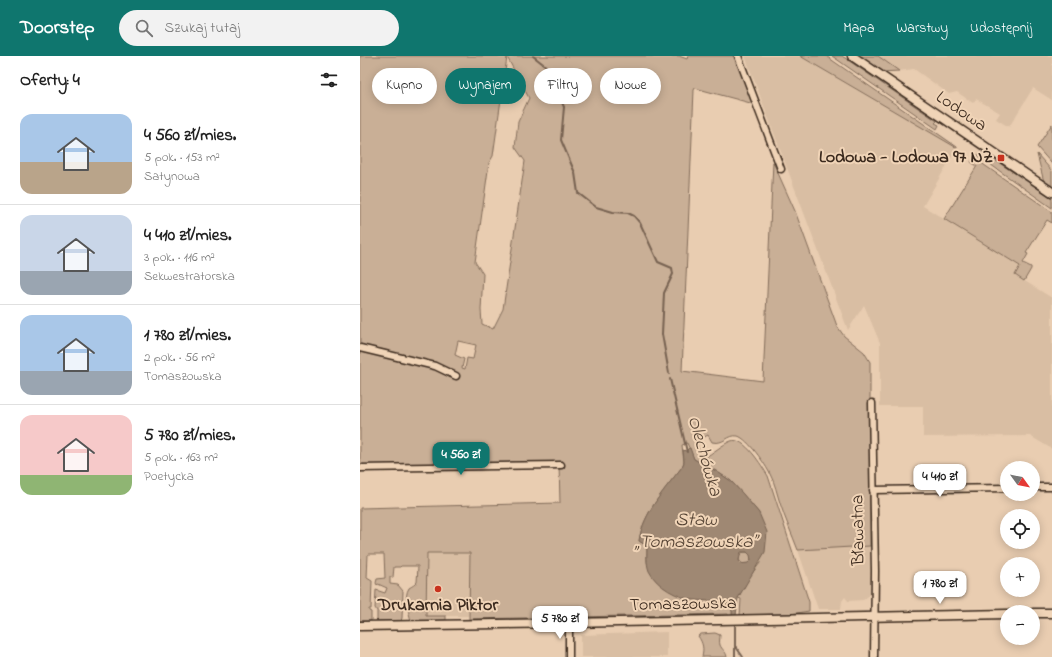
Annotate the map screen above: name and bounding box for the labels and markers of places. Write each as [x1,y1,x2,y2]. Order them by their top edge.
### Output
place label: Lodowa - Lodowa 97 NŻ [819,145,993,171]
marker: Lodowa - Lodowa 97 NŻ [996,153,1006,163]
pin: 4 560 zł [420,442,502,476]
pin: 4 410 zł [899,464,981,498]
pin: 1 780 zł [899,571,981,605]
marker: Drukarnia Piktor [433,584,443,594]
place label: Drukarnia Piktor [377,593,498,619]
pin: 5 780 zł [519,606,601,640]

